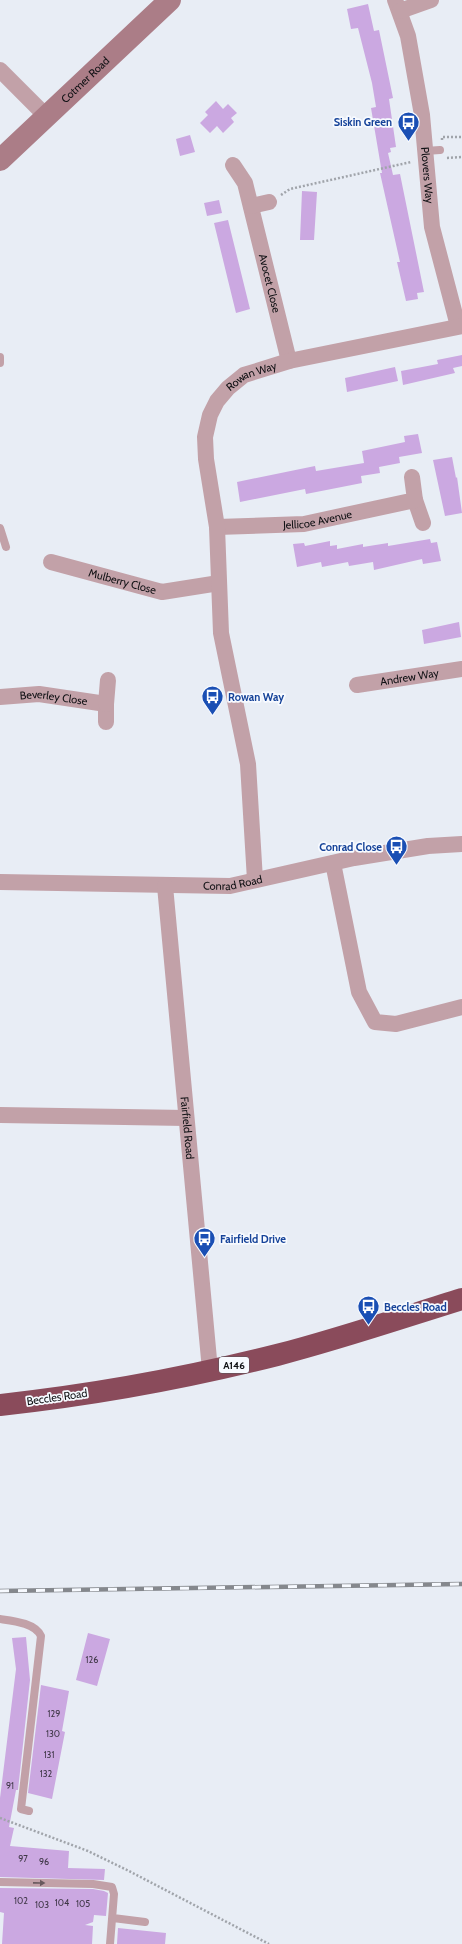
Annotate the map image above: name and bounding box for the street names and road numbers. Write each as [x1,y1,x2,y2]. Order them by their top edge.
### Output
street label: Cotmer Road [58,54,112,106]
street label: Plovers Way [418,146,437,205]
street label: Avocet Close [256,252,284,315]
street label: Rowan Way [223,358,279,394]
street label: Jellicoe Avenue [282,507,354,532]
street label: Mulberry Close [87,565,158,597]
street label: Andrew Way [379,666,440,688]
street label: Beverley Close [19,687,89,708]
street label: Conrad Road [203,872,264,893]
street label: Fairfield Road [178,1096,197,1160]
road number: A146 [219,1357,249,1373]
street label: Beccles Road [26,1386,88,1408]

